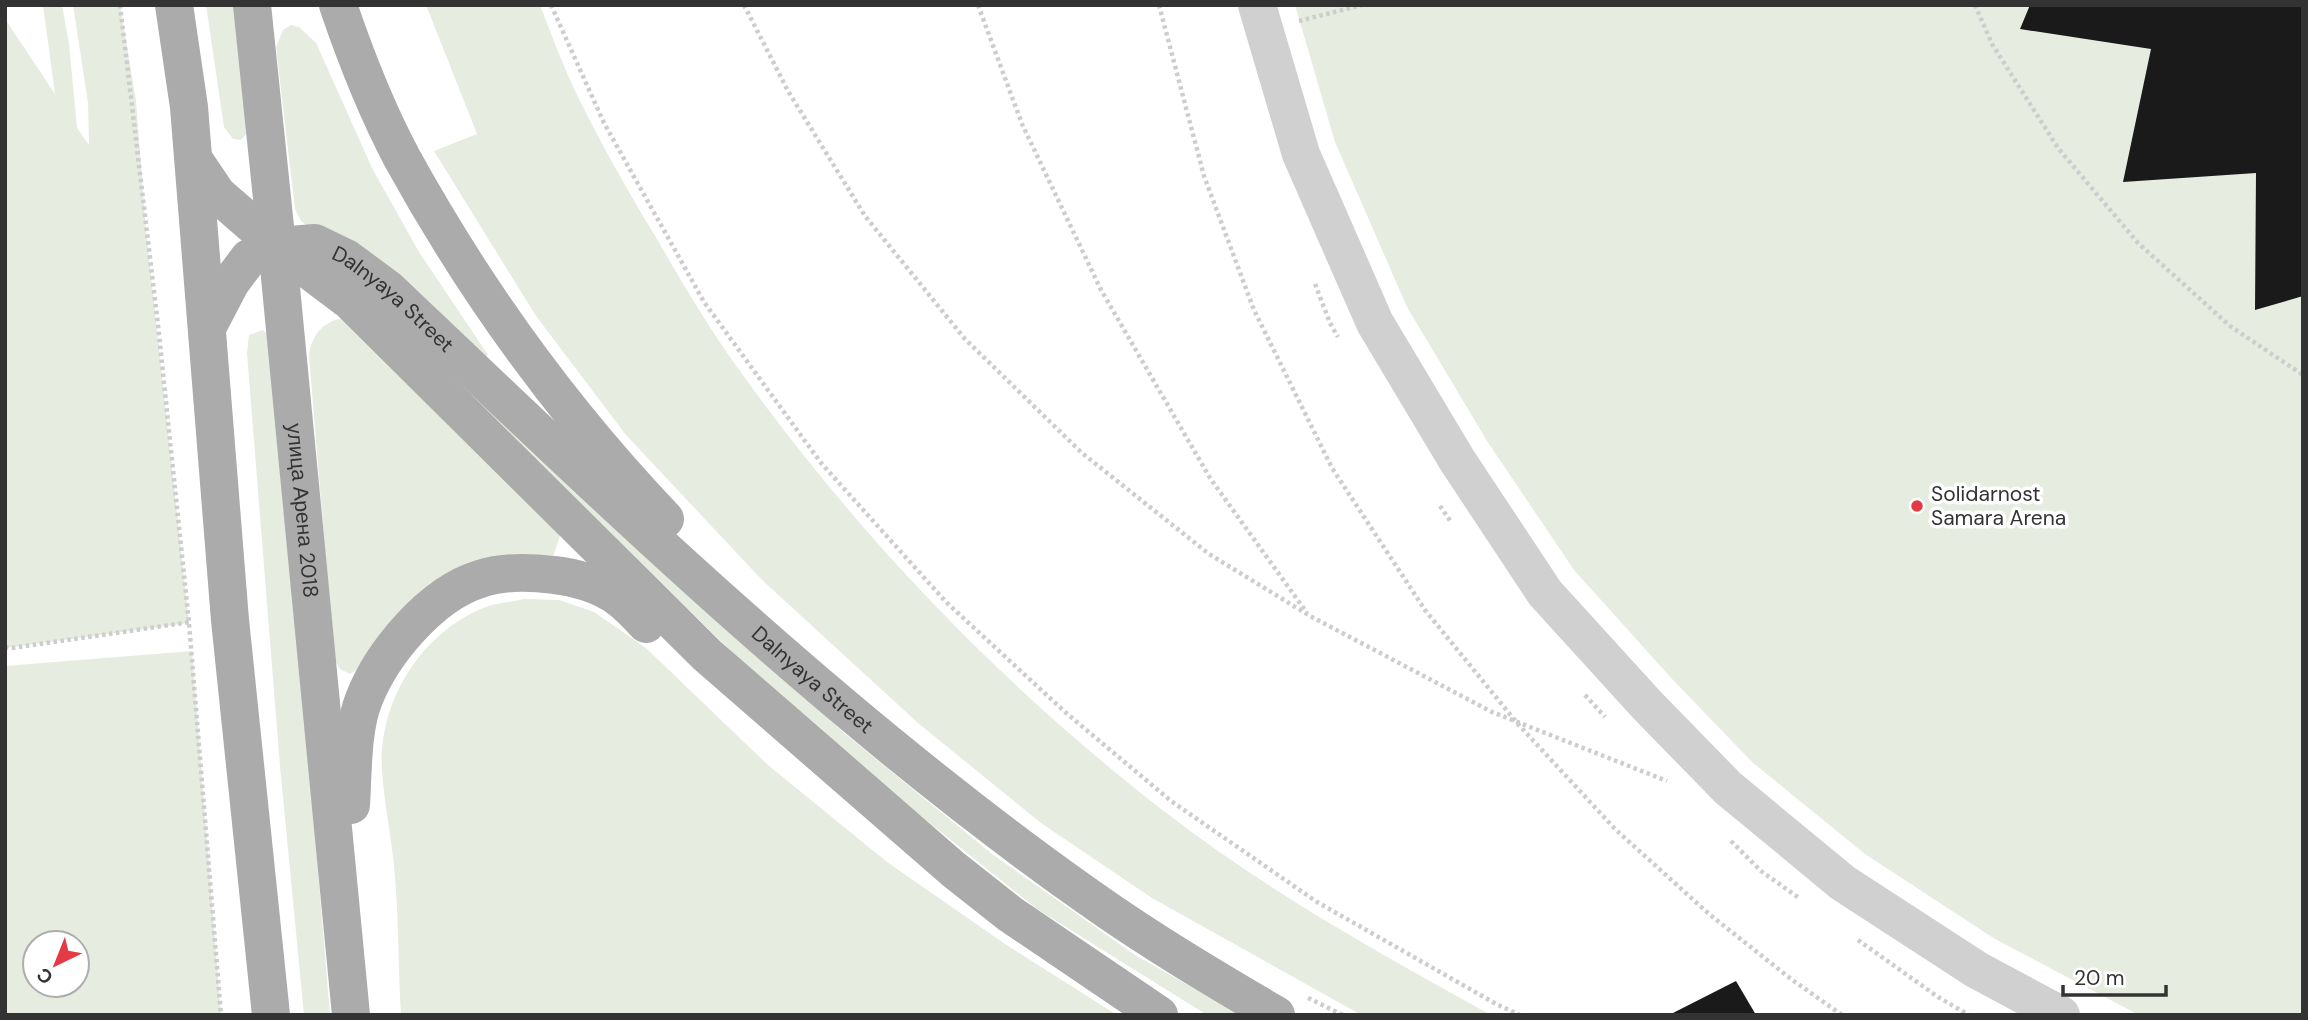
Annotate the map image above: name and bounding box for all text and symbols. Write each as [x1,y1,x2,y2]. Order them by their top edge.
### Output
street label: Dalnyaya Street [328,239,460,358]
street label: улица Арена 2018 [280,422,325,599]
place label: Solidarnost Samara Arena [1931,480,2066,532]
marker: Solidarnost Samara Arena [1909,498,1925,514]
street label: Dalnyaya Street [746,620,879,740]
north arrow [21,929,91,999]
scale bar [2063,954,2166,998]
text: С [31,962,58,990]
text: 20 m [2074,964,2125,992]

